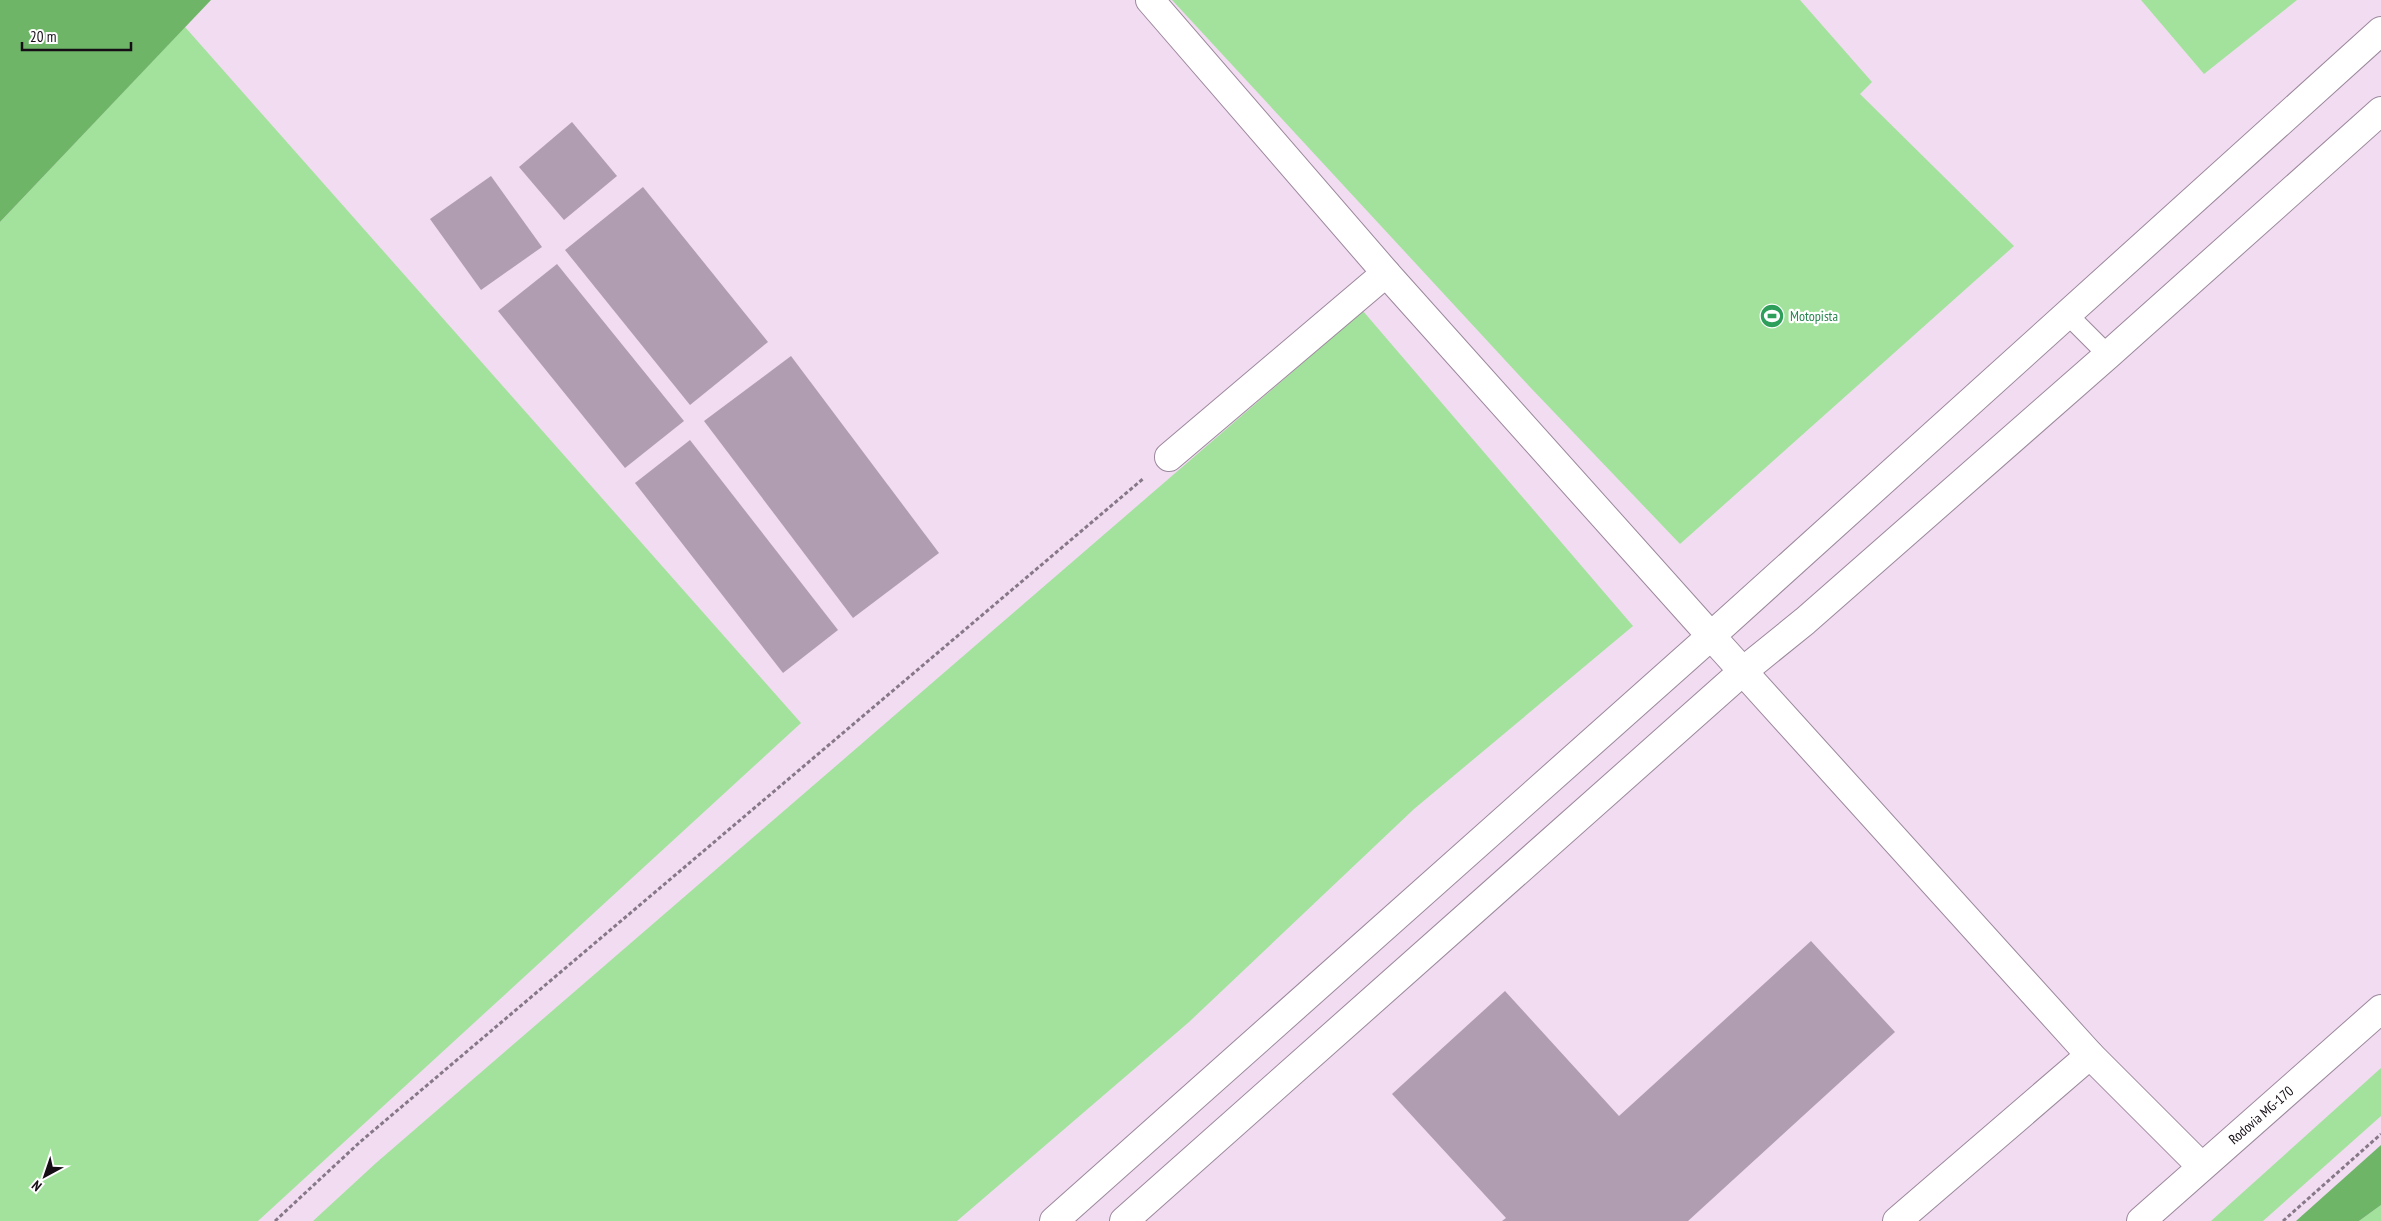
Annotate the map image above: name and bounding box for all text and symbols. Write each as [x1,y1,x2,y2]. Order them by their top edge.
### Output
scale bar [22,20,131,52]
text: 20 m [30,27,56,46]
sports icon: Motopista [1759,303,1785,329]
place label: Motopista [1790,307,1838,325]
street label: Rodovia MG-170 [2225,1082,2297,1148]
north arrow [20,1151,70,1201]
text: N [28,1177,45,1195]

